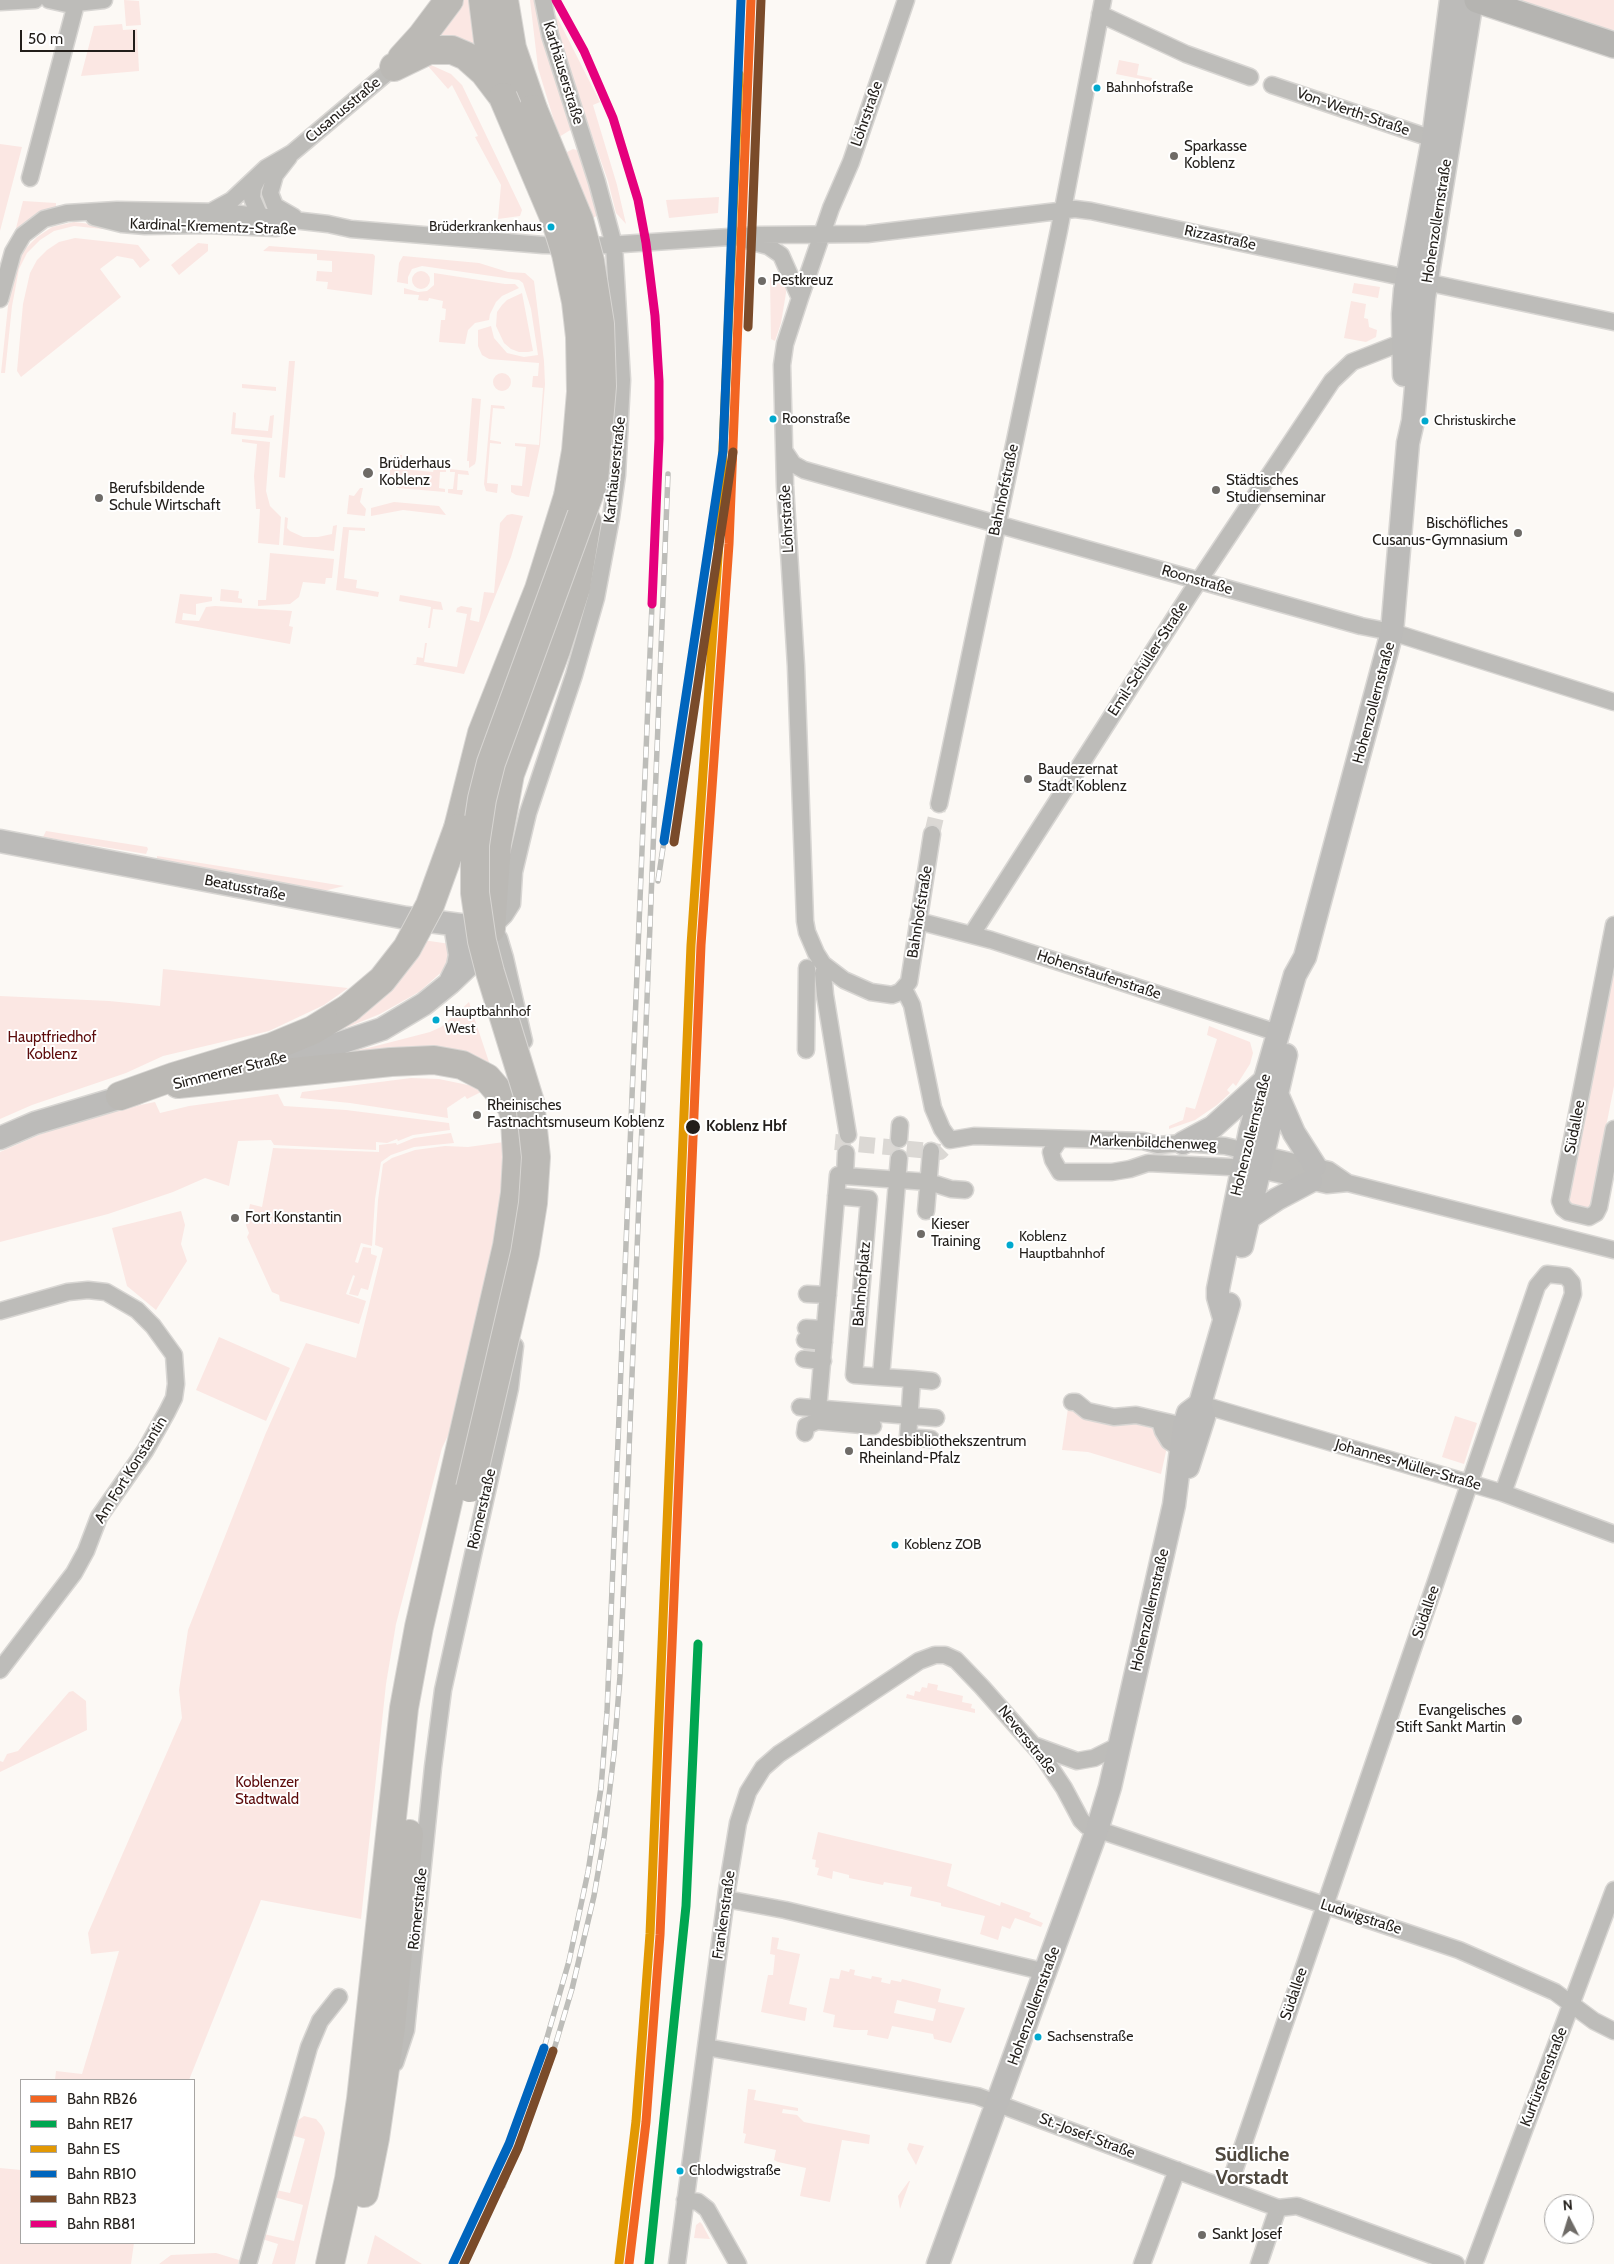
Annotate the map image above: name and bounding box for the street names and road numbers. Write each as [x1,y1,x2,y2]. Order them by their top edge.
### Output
street label: Karthäuserstraße [539,19,587,127]
street label: Cusanusstraße [302,74,384,146]
street label: Löhrstraße [847,79,887,149]
street label: Von-Werth-Straße [1294,84,1412,140]
street label: Hohenzollernstraße [1418,158,1456,284]
street label: Kardinal-Krementz-Straße [129,215,297,239]
street label: Rizzastraße [1183,222,1257,254]
street label: Karthäuserstraße [600,416,630,524]
street label: Bahnhofstraße [985,442,1023,538]
street label: Löhrstraße [776,485,798,553]
street label: Roonstraße [1159,561,1235,599]
street label: Emil-Schüller-Straße [1104,598,1192,720]
street label: Hohenzollernstraße [1349,640,1399,766]
street label: Bahnhofstraße [904,865,936,959]
street label: Beatusstraße [203,871,287,905]
street label: Hohenstaufenstraße [1035,946,1163,1004]
street label: Simmerner Straße [171,1048,289,1094]
street label: Hohenzollernstraße [1227,1072,1275,1198]
street label: Südallee [1561,1099,1589,1155]
street label: Markenbildchenweg [1089,1132,1217,1154]
street label: Bahnhofplatz [849,1241,875,1327]
street label: Am Fort Konstantin [91,1413,171,1527]
street label: Johannes-Müller-Straße [1333,1436,1483,1494]
street label: Römerstraße [464,1467,500,1551]
street label: Hohenzollernstraße [1127,1547,1173,1673]
street label: Südallee [1409,1583,1443,1641]
street label: Neversstraße [994,1702,1060,1778]
street label: Römerstraße [405,1867,431,1951]
street label: Frankenstraße [709,1870,739,1960]
street label: Ludwigstraße [1318,1895,1404,1939]
street label: Hohenzollernstraße [1004,1944,1064,2068]
street label: Südallee [1277,1965,1311,2023]
street label: Kurfürstenstraße [1517,2025,1571,2129]
street label: St.-Josef-Straße [1036,2109,1138,2163]

